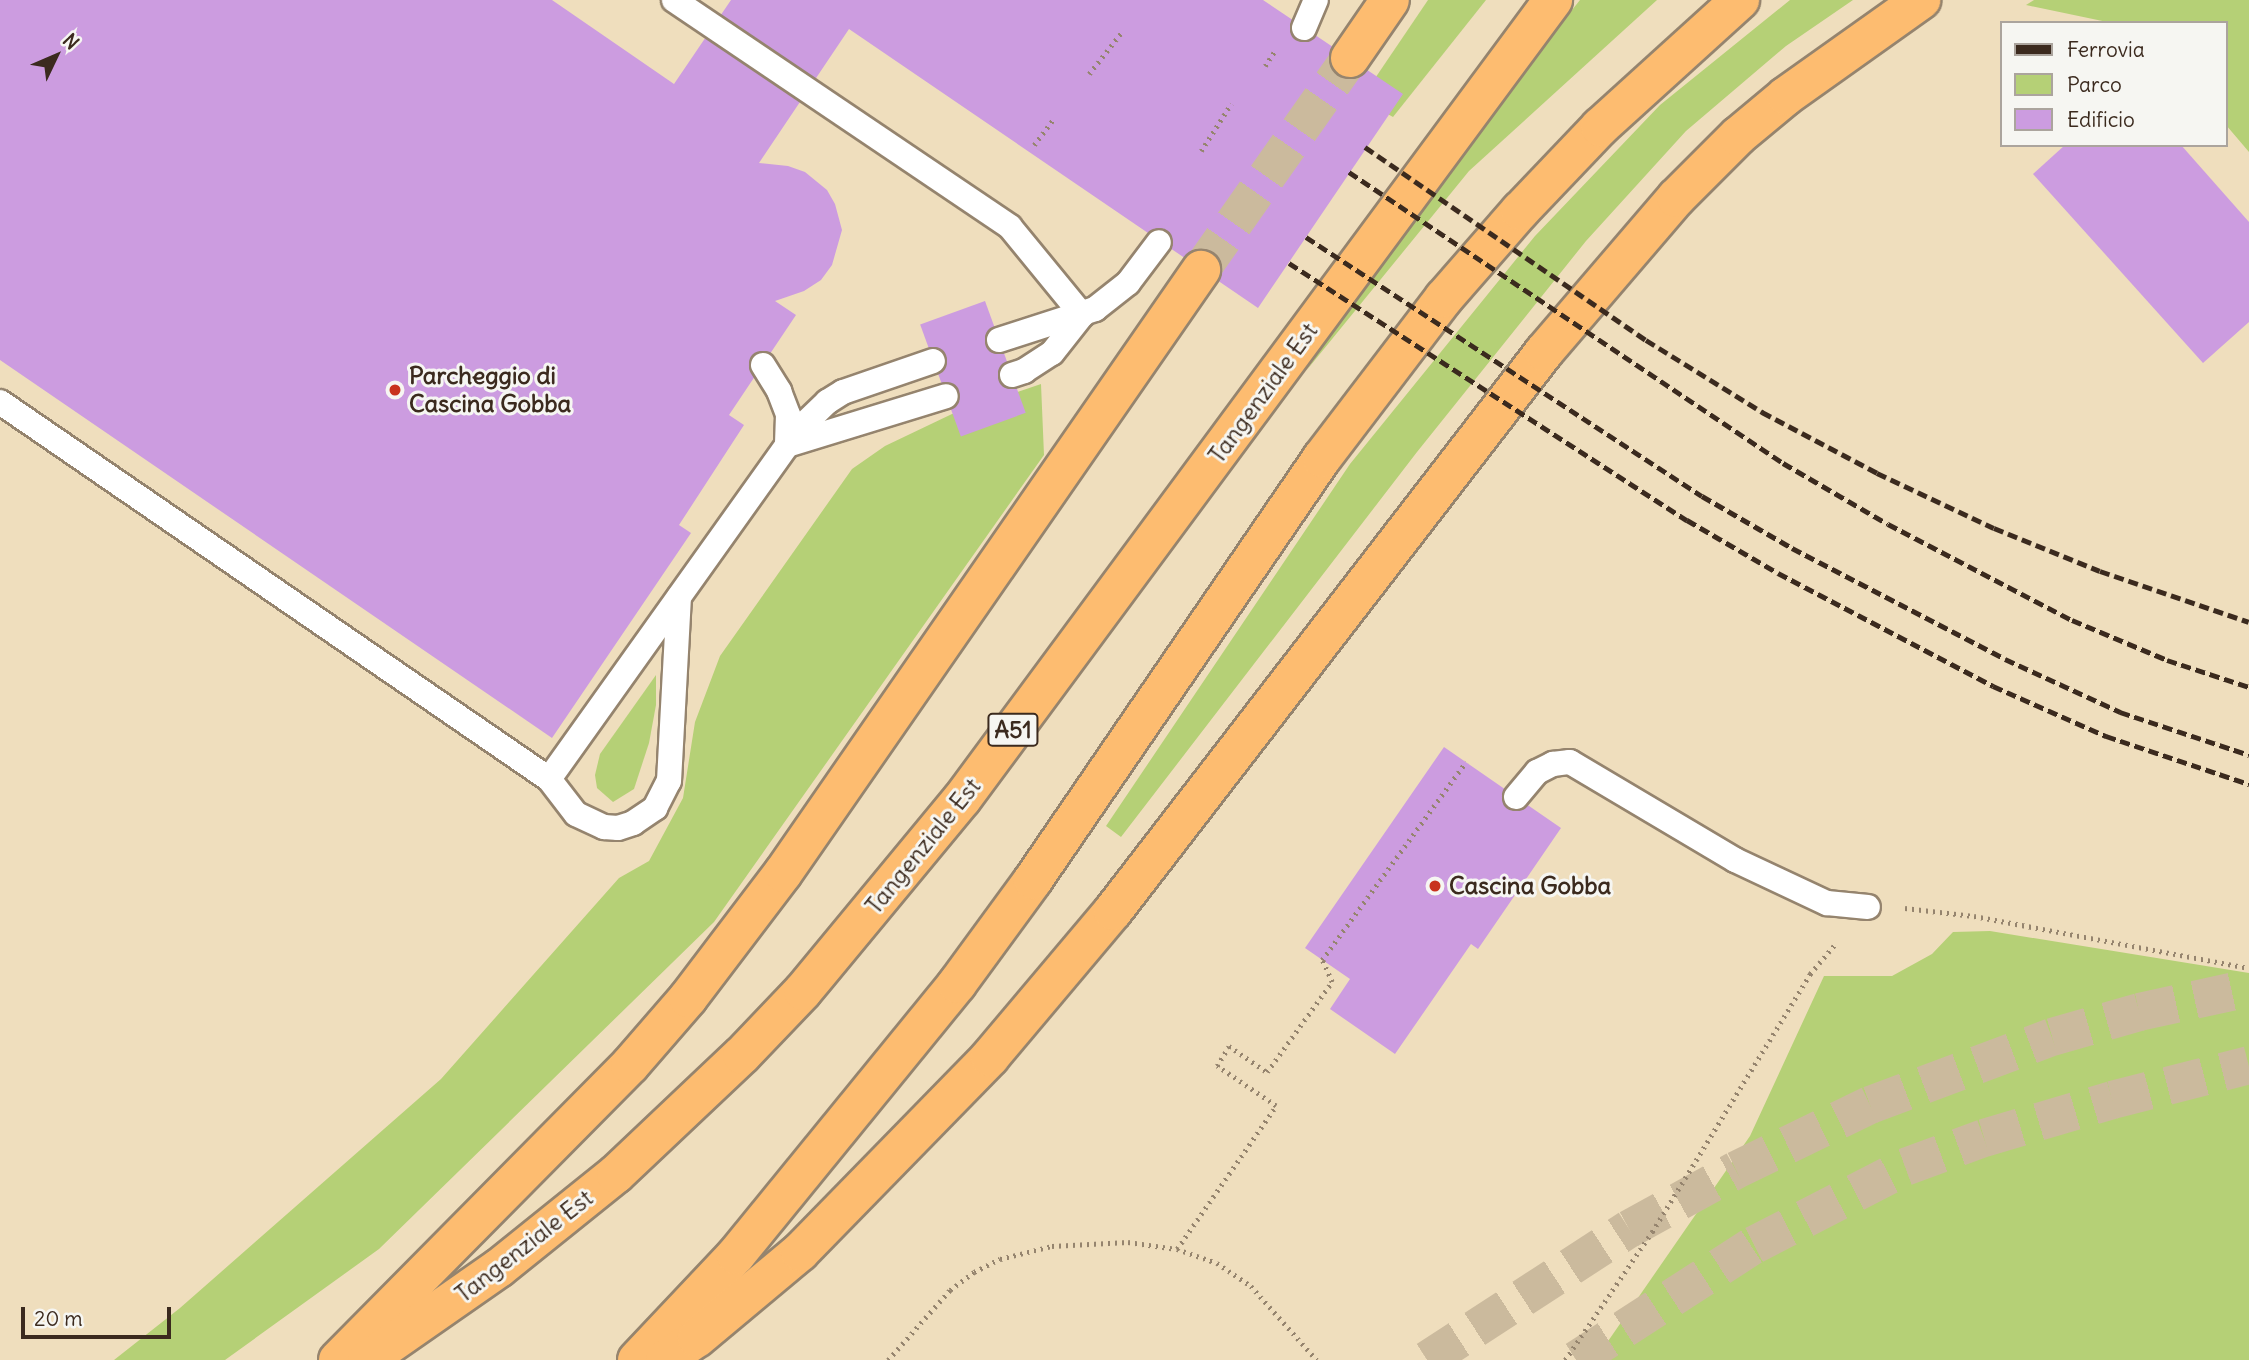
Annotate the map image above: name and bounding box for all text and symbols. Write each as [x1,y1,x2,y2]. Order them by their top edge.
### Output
north arrow [21,21,91,91]
legend [2000,21,2228,147]
text: N [58,28,84,54]
text: Ferrovia [2067,36,2145,63]
text: Parco [2067,71,2122,98]
text: Edificio [2067,106,2135,133]
street label: Tangenziale Est [1202,317,1324,469]
place label: Parcheggio di Cascina Gobba [409,362,571,418]
marker: Parcheggio di Cascina Gobba [387,382,403,398]
road number: A51 [987,710,1039,750]
street label: Tangenziale Est [859,772,987,920]
place label: Cascina Gobba [1449,872,1611,900]
marker: Cascina Gobba [1427,878,1443,894]
street label: Tangenziale Est [450,1183,598,1309]
scale bar [24,1294,175,1338]
text: 20 m [34,1305,83,1332]

